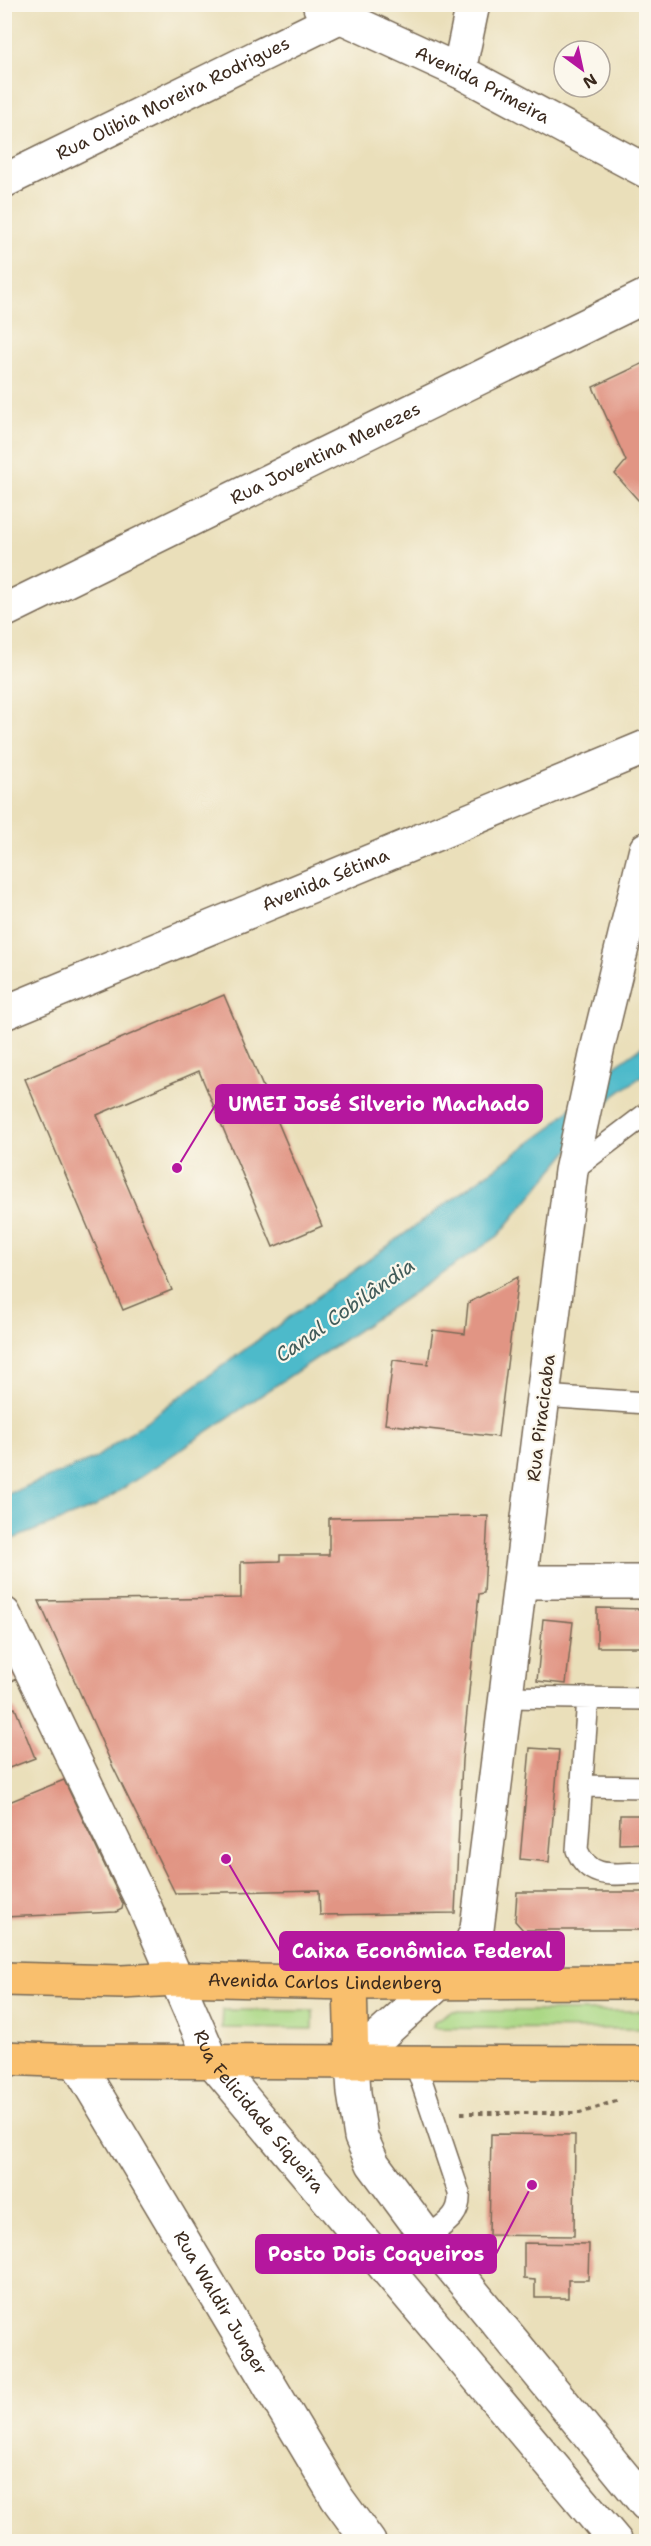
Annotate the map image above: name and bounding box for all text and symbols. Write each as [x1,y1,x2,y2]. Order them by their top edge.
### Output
street label: Rua Olibia Moreira Rodrigues [52,31,294,166]
north arrow [552,39,612,99]
street label: Avenida Primeira [411,40,554,129]
text: N [579,69,601,93]
street label: Rua Joventina Menezes [226,396,425,510]
street label: Avenida Sétima [258,843,393,917]
callout: UMEI José Silverio Machado [216,1085,542,1123]
text: UMEI José Silverio Machado [228,1091,530,1117]
water label: Canal Cobilândia [270,1252,420,1368]
street label: Rua Piracicaba [521,1353,561,1483]
callout: Caixa Econômica Federal [280,1932,564,1970]
text: Caixa Econômica Federal [292,1938,552,1964]
street label: Avenida Carlos Lindenberg [208,1968,442,1995]
street label: Rua Felicidade Siqueira [188,2026,330,2198]
street label: Rua Waldir Junger [168,2226,273,2380]
callout: Posto Dois Coqueiros [256,2235,496,2273]
text: Posto Dois Coqueiros [268,2241,484,2267]

